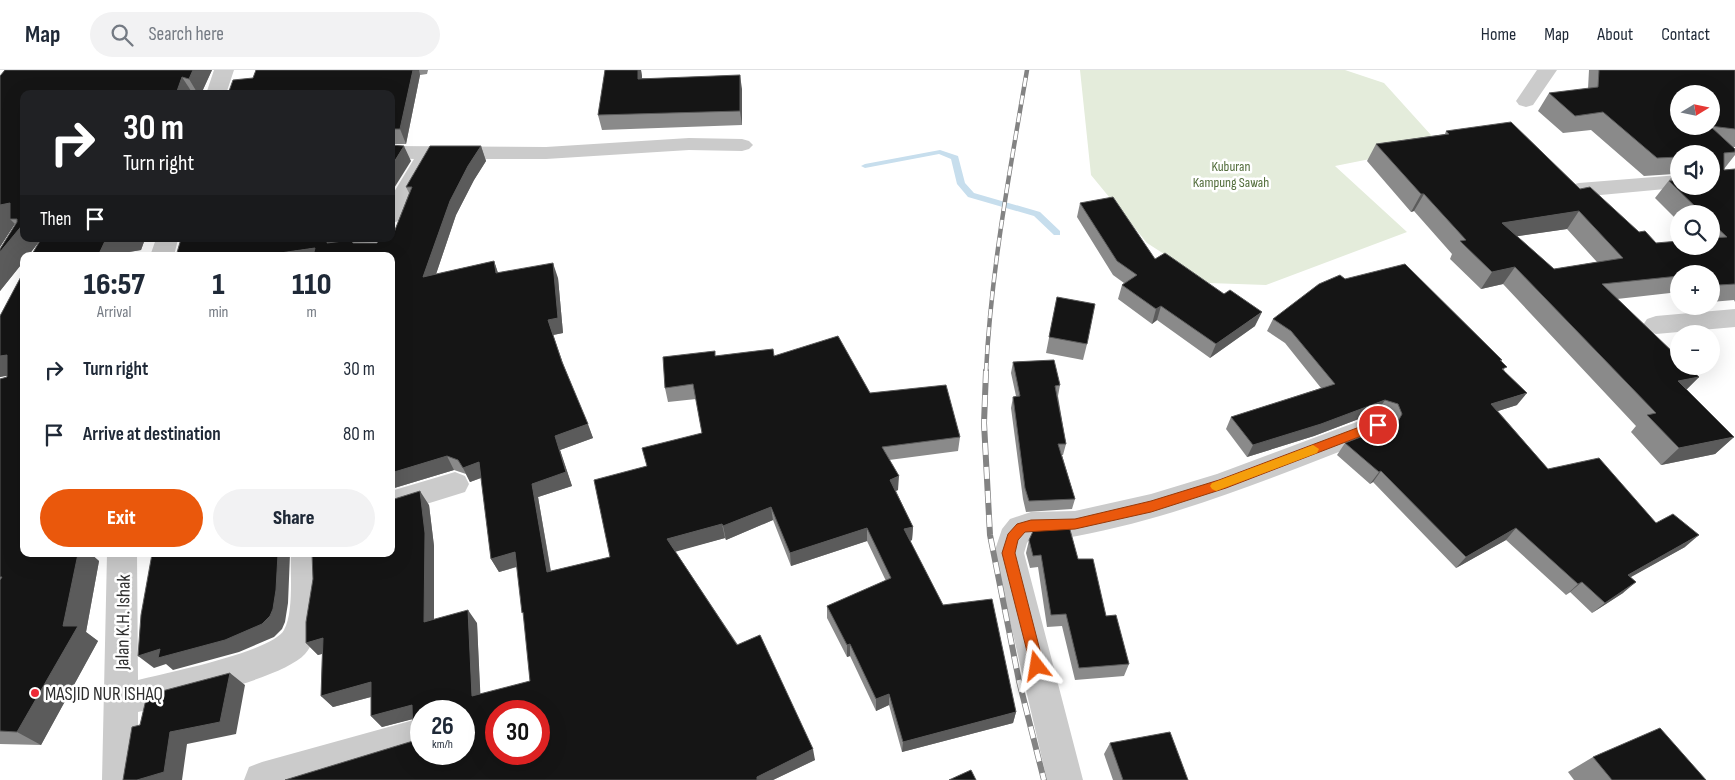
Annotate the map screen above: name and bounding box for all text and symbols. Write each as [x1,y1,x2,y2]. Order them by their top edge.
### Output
search box [90,12,440,57]
text: Map [25,20,60,49]
icon: search [108,21,136,49]
text: Search here [148,23,224,46]
text: Home [1481,24,1516,45]
text: Map [1544,24,1569,45]
text: About [1597,24,1633,45]
text: Contact [1661,24,1710,45]
north arrow [1670,85,1720,135]
map controls [1670,85,1720,375]
text: 30 m [123,107,184,150]
icon: right [40,110,105,175]
button: sound [1670,145,1720,195]
text: Turn right [123,150,194,177]
park label: Kuburan Kampung Sawah [1193,158,1269,191]
icon: arrive [81,205,109,233]
button: search [1670,205,1720,255]
text: Then [40,208,71,231]
button: + [1670,265,1720,315]
text: 16:57 [84,267,145,303]
text: 1 [212,267,225,303]
text: 110 [292,267,331,303]
text: Arrival [97,303,131,322]
text: min [208,303,228,322]
text: m [307,303,317,322]
button: − [1670,325,1720,375]
icon: right [40,356,68,384]
text: Turn right [83,358,148,381]
text: 30 m [343,358,375,381]
pin [1357,404,1399,446]
icon: arrive [1364,411,1392,439]
icon: arrive [40,421,68,449]
text: Arrive at destination [83,423,221,446]
text: 80 m [343,423,375,446]
button: Exit [40,489,203,547]
button: Share [213,489,375,547]
street label: Jalan K.H. Ishak [111,573,136,671]
position arrow [1010,639,1062,691]
place label: MASJID NUR ISHAQ [45,683,163,706]
marker: MASJID NUR ISHAQ [29,687,41,699]
speed limit sign: 30 [485,700,550,765]
text: 26 [431,711,454,742]
text: km/h [432,737,453,752]

